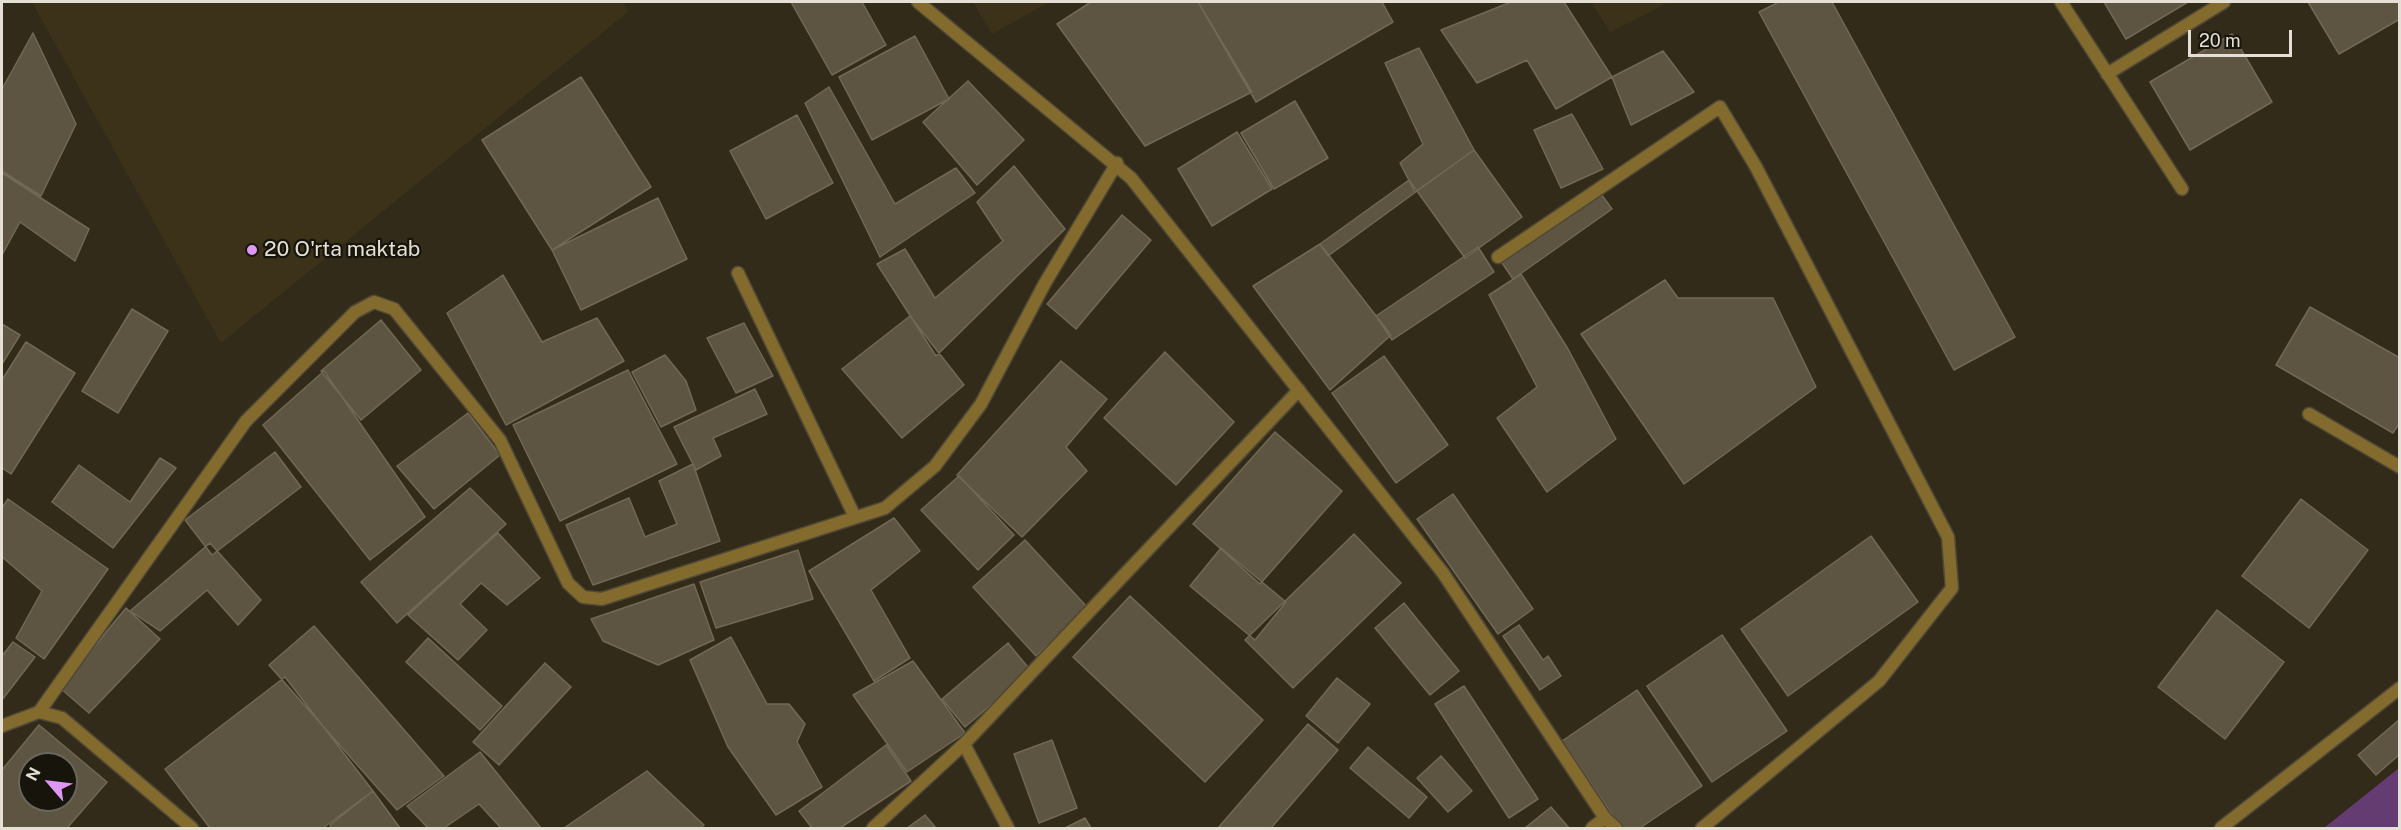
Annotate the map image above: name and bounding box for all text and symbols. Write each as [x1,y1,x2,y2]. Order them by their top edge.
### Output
scale bar [2191,18,2294,56]
text: 20 m [2199,30,2241,51]
place label: 20 O'rta maktab [264,237,420,263]
marker: 20 O'rta maktab [245,243,259,257]
north arrow [18,752,78,812]
text: N [22,764,45,784]

